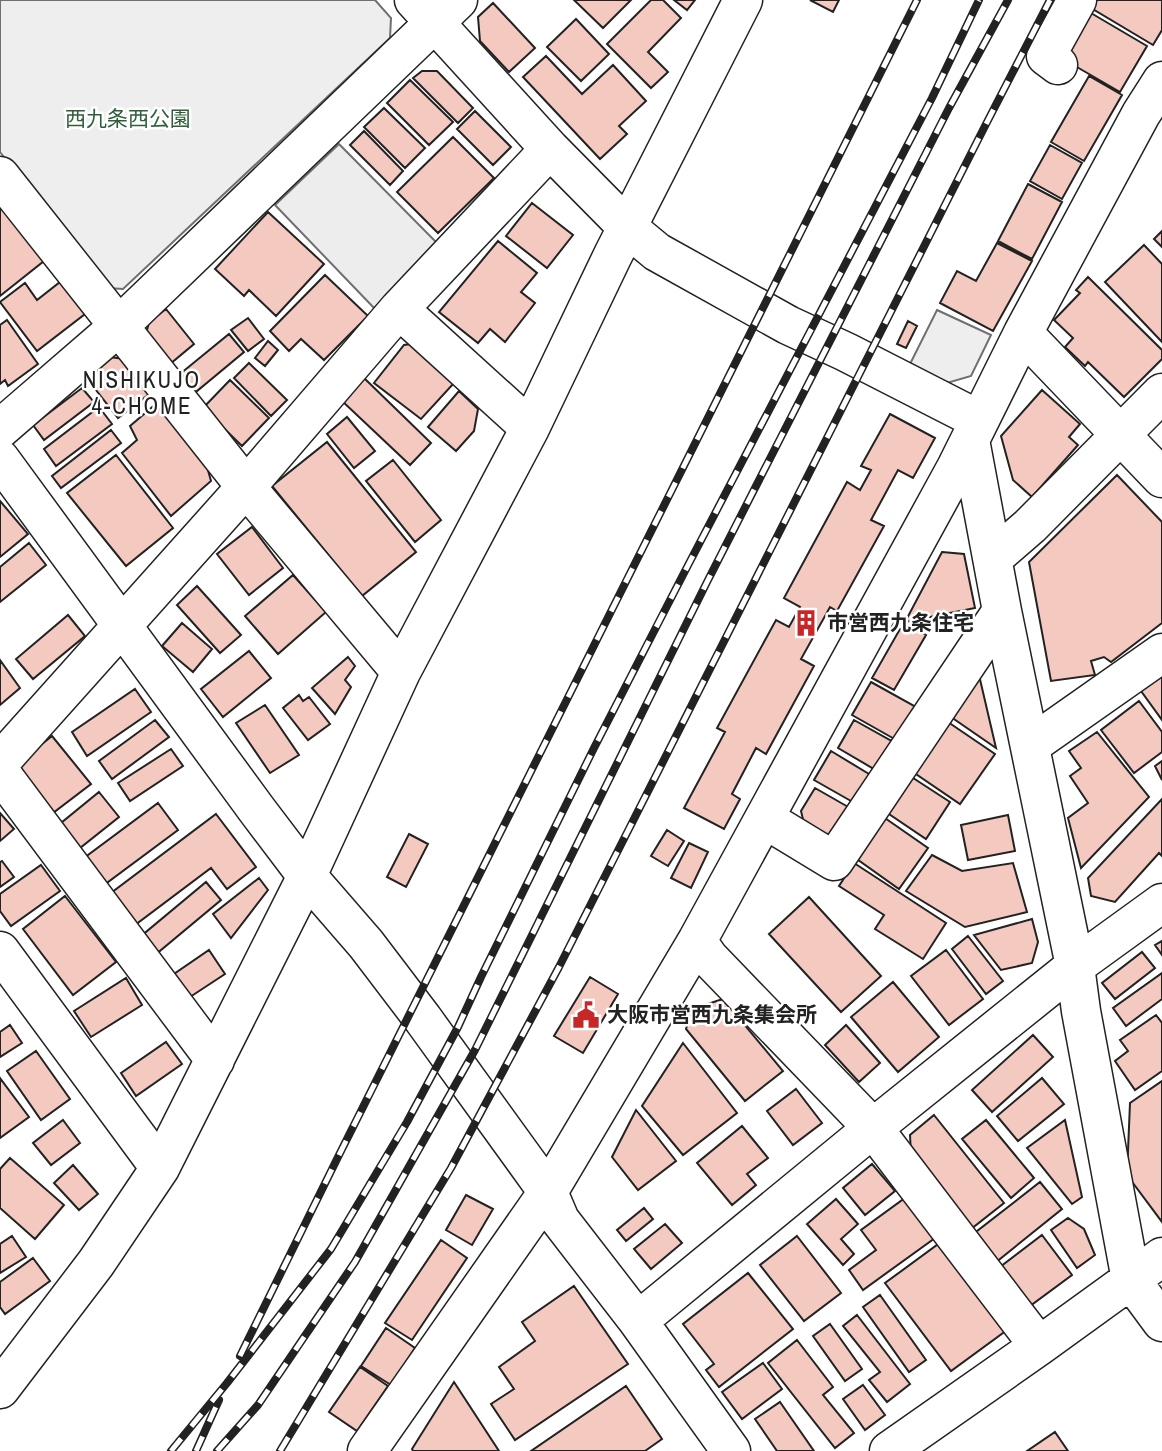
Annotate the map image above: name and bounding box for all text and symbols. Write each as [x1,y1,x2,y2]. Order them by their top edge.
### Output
park label: 西九条西公園 [65,104,191,133]
district label: NISHIKUJO 4-CHOME [83,364,201,421]
building icon: 市営西九条住宅 [791,608,821,638]
place label: 市営西九条住宅 [827,608,974,637]
public building icon: 大阪市営西九条集会所 [571,1000,601,1030]
place label: 大阪市営西九条集会所 [607,1000,817,1029]

